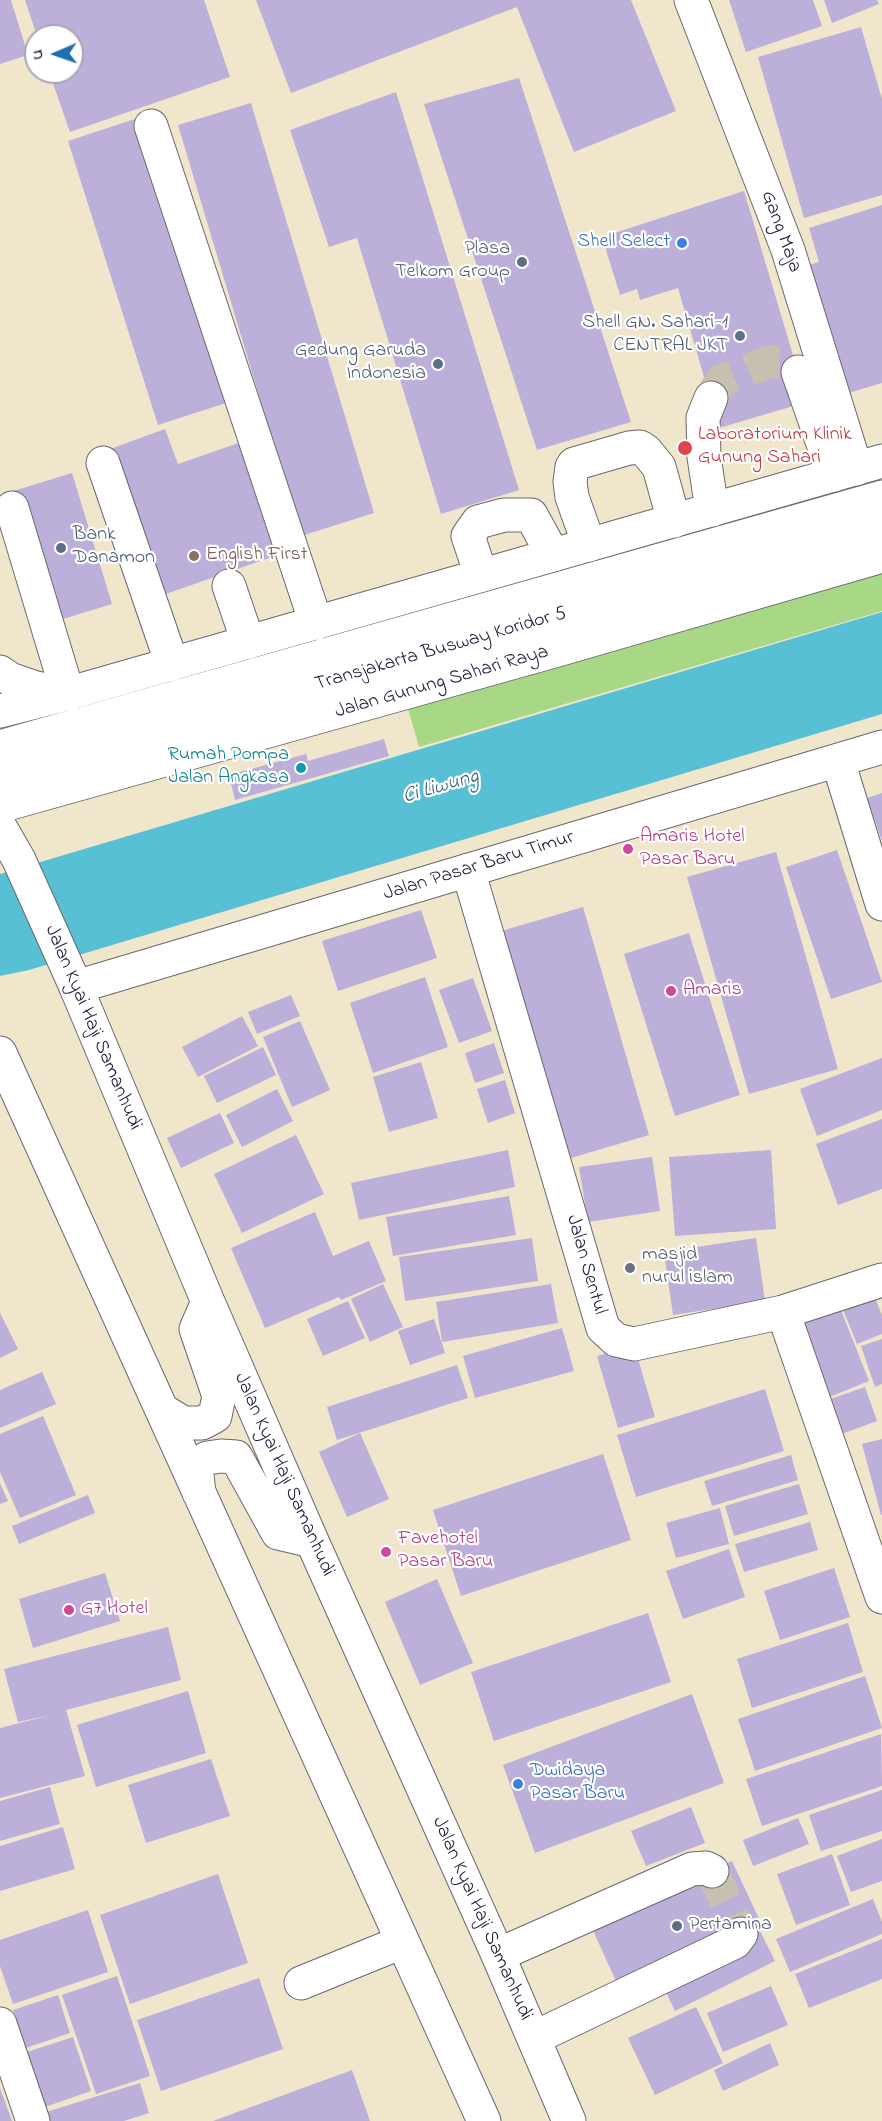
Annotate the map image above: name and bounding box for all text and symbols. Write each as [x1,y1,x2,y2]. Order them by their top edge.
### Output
north arrow [24,24,84,84]
text: U [26,49,50,60]
street label: Gang Maja [754,188,806,276]
place label: Shell Select [577,231,670,255]
marker: Shell Select [675,236,689,250]
place label: Plasa Telkom Group [395,238,510,285]
marker: Plasa Telkom Group [515,255,529,269]
place label: Shell GN. Sahari-1 CENTRAL JKT [582,312,728,359]
marker: Shell GN. Sahari-1 CENTRAL JKT [733,329,747,343]
place label: Gedung Garuda Indonesia [295,340,426,387]
marker: Gedung Garuda Indonesia [431,357,445,371]
place label: Laboratorium Klinik Gunung Sahari [698,424,852,471]
marker: Laboratorium Klinik Gunung Sahari [676,439,694,457]
place label: Bank Danamon [73,524,155,571]
marker: Bank Danamon [54,541,68,555]
place label: English First [206,544,307,568]
marker: English First [187,549,201,563]
street label: Transjakarta Busway Koridor 5 [312,603,570,697]
street label: Jalan Gunung Sahari Raya [332,641,552,725]
place label: Rumah Pompa Jalan Angkasa [168,744,289,791]
marker: Rumah Pompa Jalan Angkasa [294,761,308,775]
water label: Ci Liwung [400,765,482,811]
place label: Amaris Hotel Pasar Baru [640,826,745,873]
street label: Jalan Pasar Baru Timur [381,827,577,907]
marker: Amaris Hotel Pasar Baru [621,842,635,856]
street label: Jalan Kyai Haji Samanhudi [38,922,146,1134]
place label: Amaris [683,979,742,1003]
marker: Amaris [664,984,678,998]
street label: Jalan Sentul [559,1212,611,1318]
place label: masjid nurul islam [642,1244,733,1291]
marker: masjid nurul islam [623,1261,637,1275]
street label: Jalan Kyai Haji Samanhudi [227,1369,339,1581]
place label: Favehotel Pasar Baru [398,1528,493,1575]
marker: Favehotel Pasar Baru [379,1545,393,1559]
place label: G7 Hotel [81,1598,148,1622]
marker: G7 Hotel [62,1603,76,1617]
place label: Dwidaya Pasar Baru [530,1760,625,1807]
marker: Dwidaya Pasar Baru [511,1777,525,1791]
street label: Jalan Kyai Haji Samanhudi [425,1813,537,2025]
place label: Pertamina [689,1914,772,1938]
marker: Pertamina [670,1919,684,1933]

